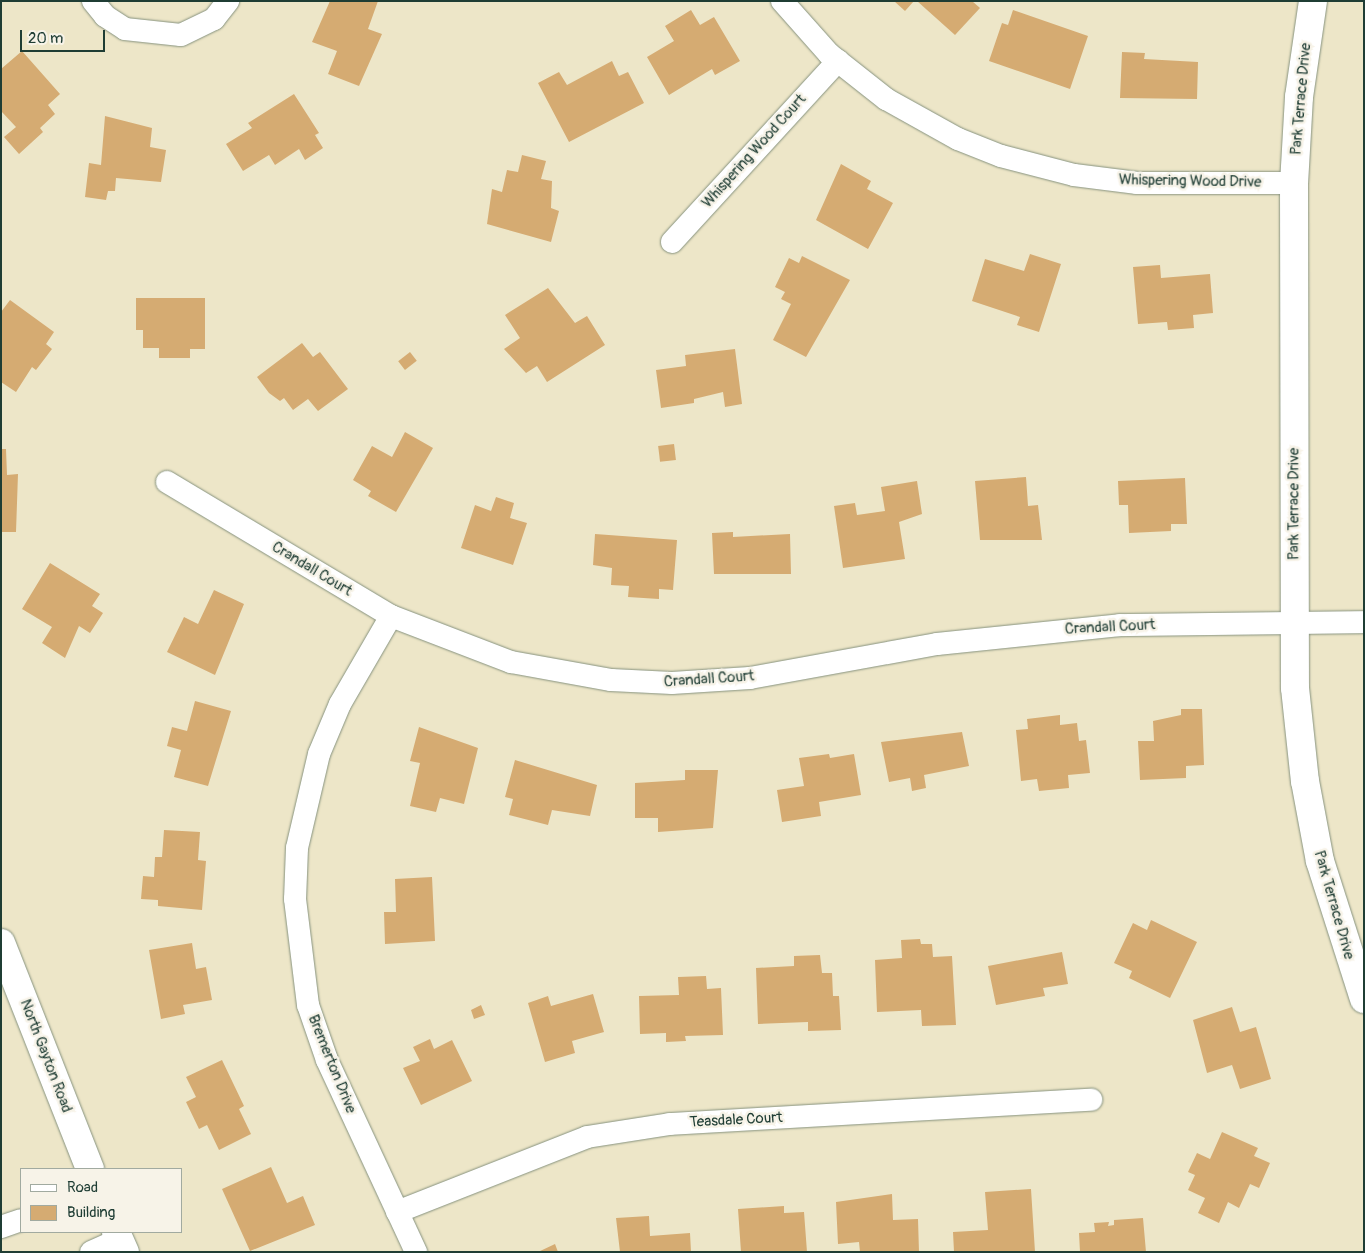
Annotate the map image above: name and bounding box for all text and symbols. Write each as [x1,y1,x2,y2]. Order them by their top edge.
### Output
scale bar [22,20,108,52]
text: 20 m [28,29,63,48]
street label: Park Terrace Drive [1287,42,1315,156]
street label: Whispering Wood Court [698,90,810,212]
street label: Whispering Wood Drive [1119,171,1261,191]
street label: Park Terrace Drive [1285,448,1303,560]
street label: Crandall Court [269,538,355,600]
street label: Crandall Court [1064,616,1156,638]
street label: Crandall Court [663,667,755,691]
street label: Park Terrace Drive [1310,849,1358,961]
street label: North Gayton Road [16,997,76,1115]
street label: Bremerton Drive [304,1012,360,1116]
street label: Teasdale Court [689,1109,783,1131]
legend [20,1168,182,1233]
text: Road [67,1178,98,1197]
text: Building [67,1203,115,1222]

